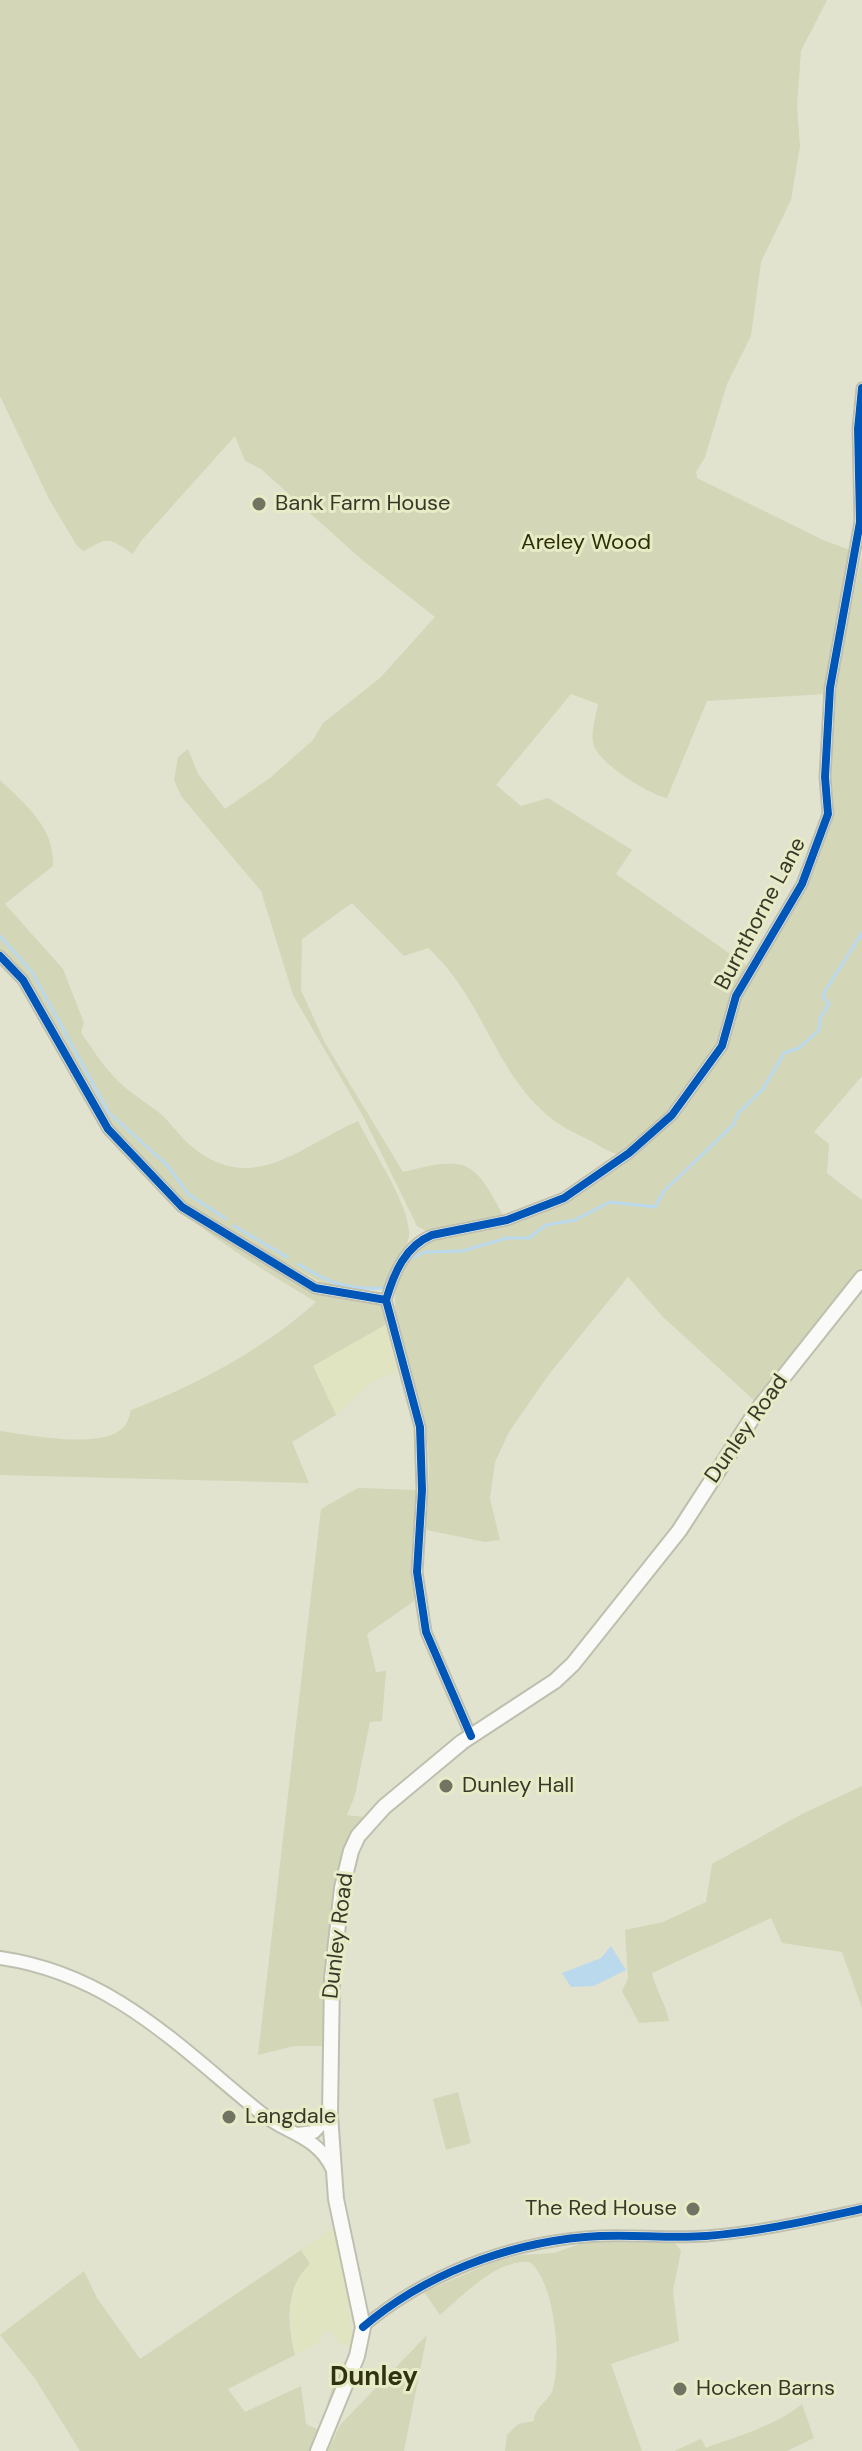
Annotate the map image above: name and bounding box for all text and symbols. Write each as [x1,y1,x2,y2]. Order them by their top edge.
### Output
place label: Bank Farm House [275,491,451,517]
marker: Bank Farm House [250,495,268,513]
park label: Areley Wood [521,530,651,556]
street label: Burnthorne Lane [710,833,812,995]
street label: Dunley Road [700,1370,794,1488]
place label: Dunley Hall [462,1773,574,1799]
marker: Dunley Hall [437,1777,455,1795]
street label: Dunley Road [318,1872,360,2000]
place label: Langdale [245,2104,336,2130]
marker: Langdale [220,2108,238,2126]
place label: The Red House [525,2196,677,2222]
marker: The Red House [684,2200,702,2218]
district label: Dunley [330,2362,418,2394]
place label: Hocken Barns [696,2376,835,2402]
marker: Hocken Barns [671,2380,689,2398]

